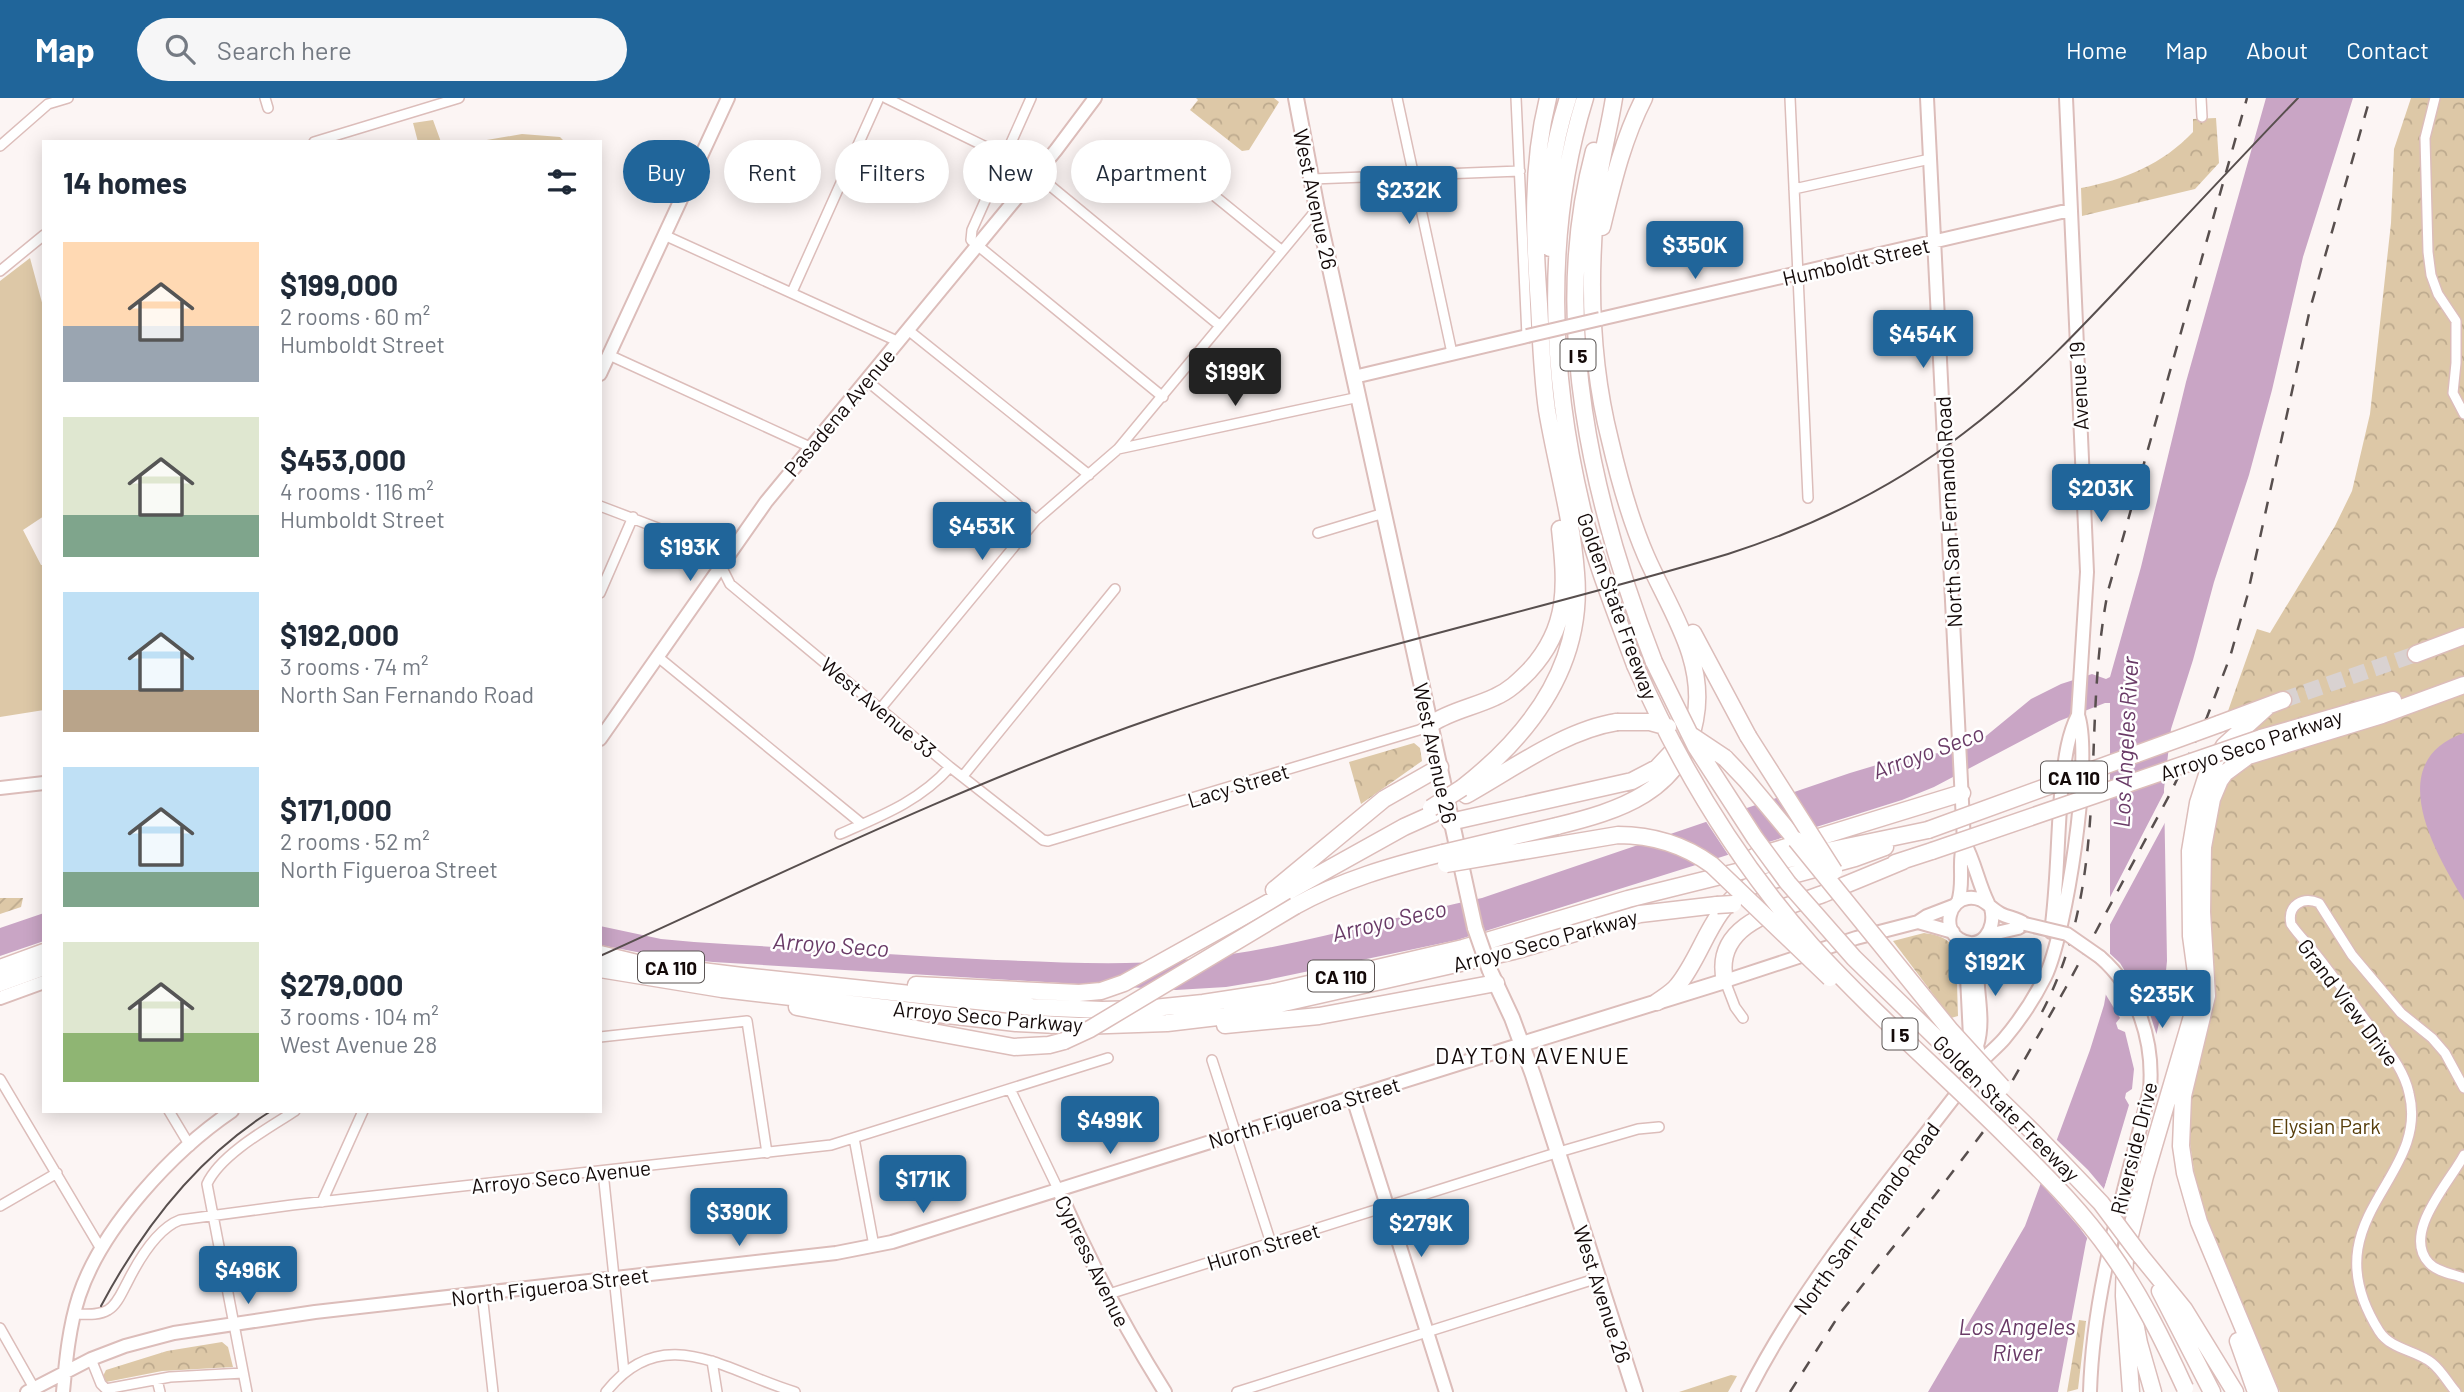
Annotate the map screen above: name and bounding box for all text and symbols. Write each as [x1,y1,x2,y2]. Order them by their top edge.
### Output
search box [137,18,627,81]
text: Map [35,29,95,69]
icon: search [161,30,199,68]
text: Search here [217,34,352,65]
text: Home [2066,35,2127,64]
text: Map [2165,35,2208,64]
text: About [2246,35,2308,64]
text: Contact [2346,35,2429,64]
street label: West Avenue 26 [1289,126,1343,272]
chip: Buy [623,140,710,203]
chip: Rent [724,140,821,203]
chip: Filters [835,140,949,203]
chip: New [963,140,1057,203]
chip: Apartment [1071,140,1231,203]
icon: filters [543,163,581,201]
text: 14 homes [63,164,187,200]
pin: $232K [1360,166,1458,226]
text: $232K [1376,175,1442,203]
pin: $350K [1646,222,1744,281]
text: $350K [1662,230,1728,258]
street label: Humboldt Street [1780,232,1932,290]
text: $199,000 [280,266,398,302]
icon: home [119,270,203,354]
text: 2 rooms · 60 m² [280,302,430,330]
pin: $454K [1874,310,1972,370]
text: $454K [1889,319,1957,347]
text: Humboldt Street [280,330,445,358]
road number: I 5 [1560,340,1596,370]
street label: Avenue 19 [2063,341,2093,431]
street label: Pasadena Avenue [778,343,900,481]
pin: $199K [1186,348,1284,408]
text: $199K [1205,357,1265,385]
street label: North San Fernando Road [1929,396,1967,628]
text: $453,000 [280,441,406,477]
icon: home [119,445,203,529]
pin: $203K [2052,464,2150,524]
text: $203K [2068,473,2134,501]
text: 4 rooms · 116 m² [280,477,434,505]
pin: $453K [933,503,1031,562]
text: Humboldt Street [280,505,445,533]
street label: Golden State Freeway [1573,509,1664,703]
text: $453K [949,511,1015,539]
pin: $193K [641,524,739,583]
text: $193K [660,532,720,560]
text: $192,000 [280,616,399,652]
icon: home [119,620,203,704]
street label: West Avenue 33 [816,651,942,763]
text: 3 rooms · 74 m² [280,652,429,680]
water label: Los Angeles River [2107,655,2144,828]
text: North San Fernando Road [280,680,534,708]
street label: West Avenue 26 [1409,680,1463,826]
street label: Arroyo Seco Parkway [2157,703,2346,785]
water label: Arroyo Seco [1868,718,1988,784]
street label: Lacy Street [1184,758,1292,812]
road number: CA 110 [2041,762,2107,792]
text: $171,000 [280,791,392,827]
icon: home [119,795,203,879]
text: 2 rooms · 52 m² [280,827,430,855]
text: North Figueroa Street [280,855,498,883]
water label: Arroyo Seco [1329,893,1449,947]
street label: Arroyo Seco Parkway [1450,903,1640,977]
water label: Arroyo Seco [772,926,890,962]
street label: Grand View Drive [2293,933,2405,1071]
pin: $192K [1946,939,2044,998]
text: $192K [1965,947,2025,975]
road number: CA 110 [638,952,704,982]
road number: CA 110 [1308,960,1374,992]
text: $279,000 [280,966,403,1002]
icon: home [119,970,203,1054]
pin: $235K [2113,970,2211,1030]
text: $235K [2130,979,2194,1007]
street label: Arroyo Seco Parkway [892,995,1084,1037]
text: 3 rooms · 104 m² [280,1002,439,1030]
road number: I 5 [1882,1018,1918,1050]
street label: Golden State Freeway [1928,1029,2086,1187]
text: West Avenue 28 [280,1030,437,1058]
district label: DAYTON AVENUE [1435,1041,1631,1069]
street label: North Figueroa Street [1205,1071,1403,1153]
street label: Riverside Drive [2104,1079,2162,1217]
pin: $499K [1061,1096,1159,1156]
text: $499K [1077,1105,1143,1133]
park label: Elysian Park [2271,1113,2381,1138]
street label: North San Fernando Road [1788,1117,1944,1319]
street label: Arroyo Seco Avenue [470,1154,652,1198]
pin: $171K [874,1156,972,1215]
text: $171K [895,1164,951,1192]
pin: $390K [690,1188,788,1248]
street label: Cypress Avenue [1050,1191,1136,1331]
text: $390K [706,1197,772,1225]
pin: $279K [1372,1200,1470,1259]
text: $279K [1389,1208,1453,1236]
street label: Huron Street [1203,1217,1323,1275]
street label: West Avenue 26 [1569,1222,1637,1366]
pin: $496K [199,1246,297,1306]
text: $496K [215,1255,281,1283]
street label: North Figueroa Street [450,1261,650,1311]
water label: Los Angeles River [1958,1312,2076,1366]

